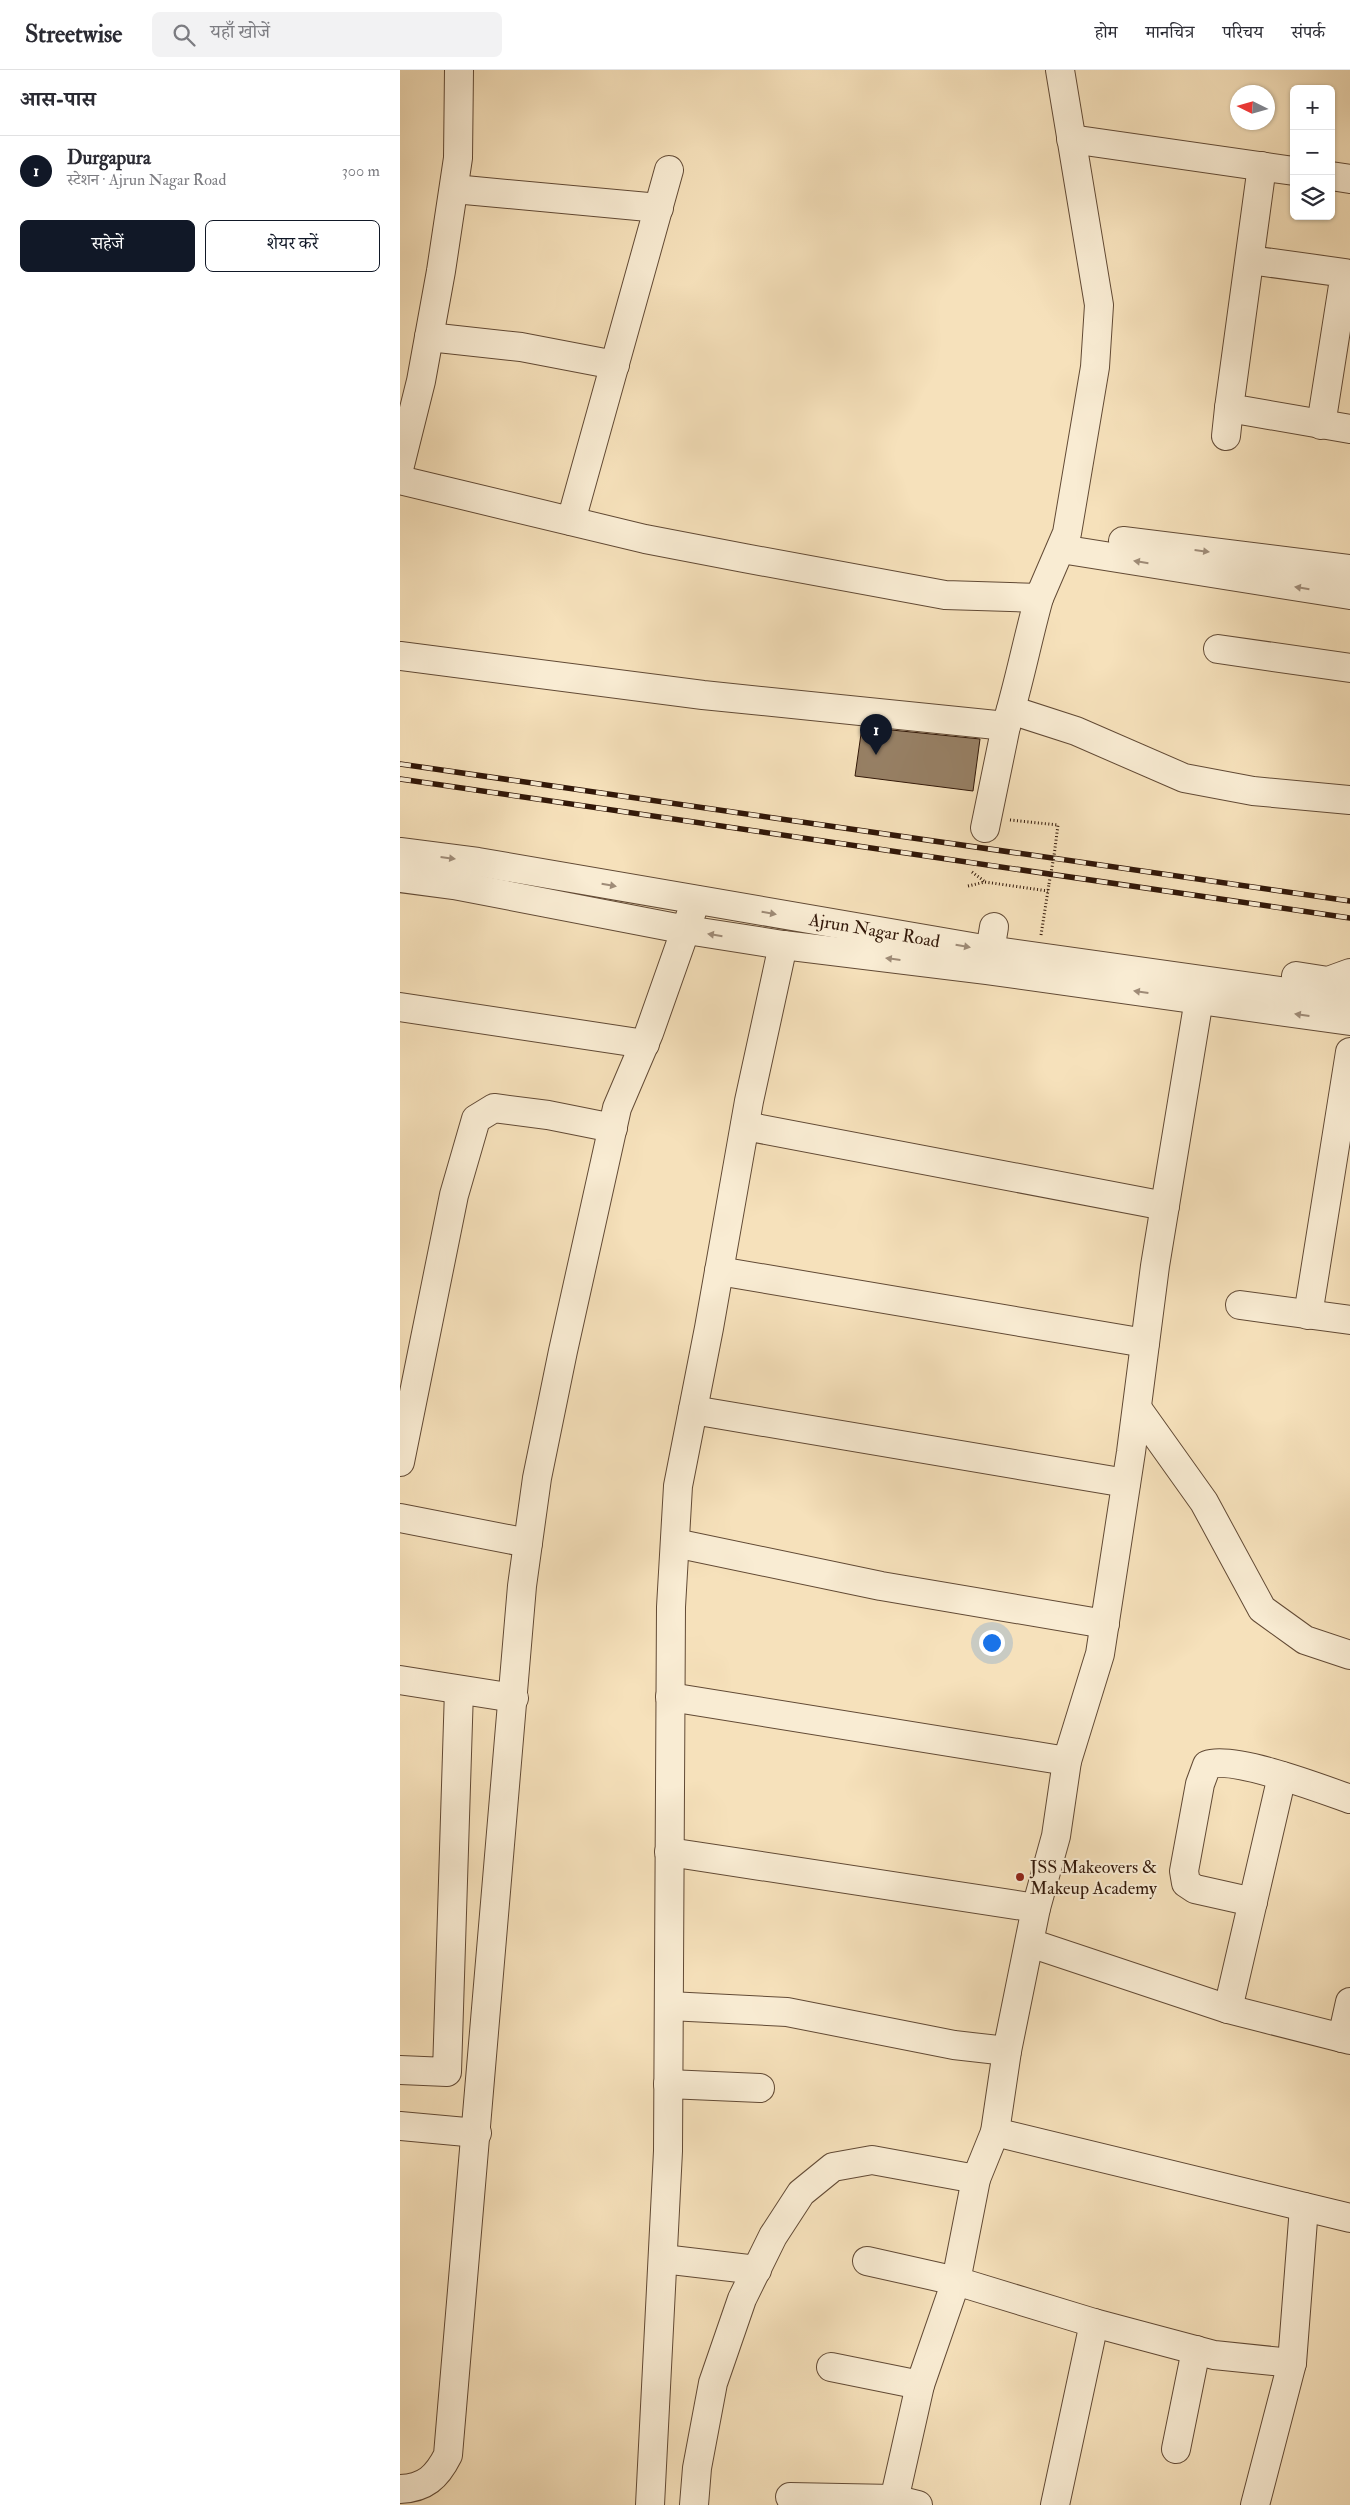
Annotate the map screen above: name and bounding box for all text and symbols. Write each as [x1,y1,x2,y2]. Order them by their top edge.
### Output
search box [152,12,502,57]
text: Streetwise [25,19,122,50]
text: यहाँ खोजें [210,20,270,44]
icon: search [170,21,198,49]
text: होम [1095,21,1118,44]
text: मानचित्र [1146,21,1194,44]
text: परिचय [1222,21,1263,44]
text: संपर्क [1291,21,1325,44]
north arrow [1230,85,1275,130]
map controls [1290,85,1335,220]
button: + [1290,85,1335,130]
text: आस-पास [20,86,96,113]
button: − [1290,130,1335,175]
text: Durgapura [67,146,151,170]
text: 1 [33,161,39,181]
text: 300 m [342,161,380,181]
text: स्टेशन · Ajrun Nagar Road [67,170,226,190]
button: layers [1290,175,1335,220]
button: सहेजें [20,220,195,272]
button: शेयर करें [205,220,380,272]
one-way arrow [1194,547,1210,555]
one-way arrow [1133,558,1149,566]
one-way arrow [1293,584,1309,592]
pin: 1 [860,714,892,755]
one-way arrow [441,854,457,862]
one-way arrow [601,881,617,889]
street label: Ajrun Nagar Road [806,908,942,953]
one-way arrow [761,909,777,917]
one-way arrow [706,930,722,938]
one-way arrow [956,943,972,951]
one-way arrow [885,955,901,963]
one-way arrow [1132,988,1148,996]
one-way arrow [1293,1010,1309,1018]
your location [979,1630,1005,1656]
place label: JSS Makeovers & Makeup Academy [1029,1856,1158,1900]
marker: JSS Makeovers & Makeup Academy [1014,1871,1026,1883]

